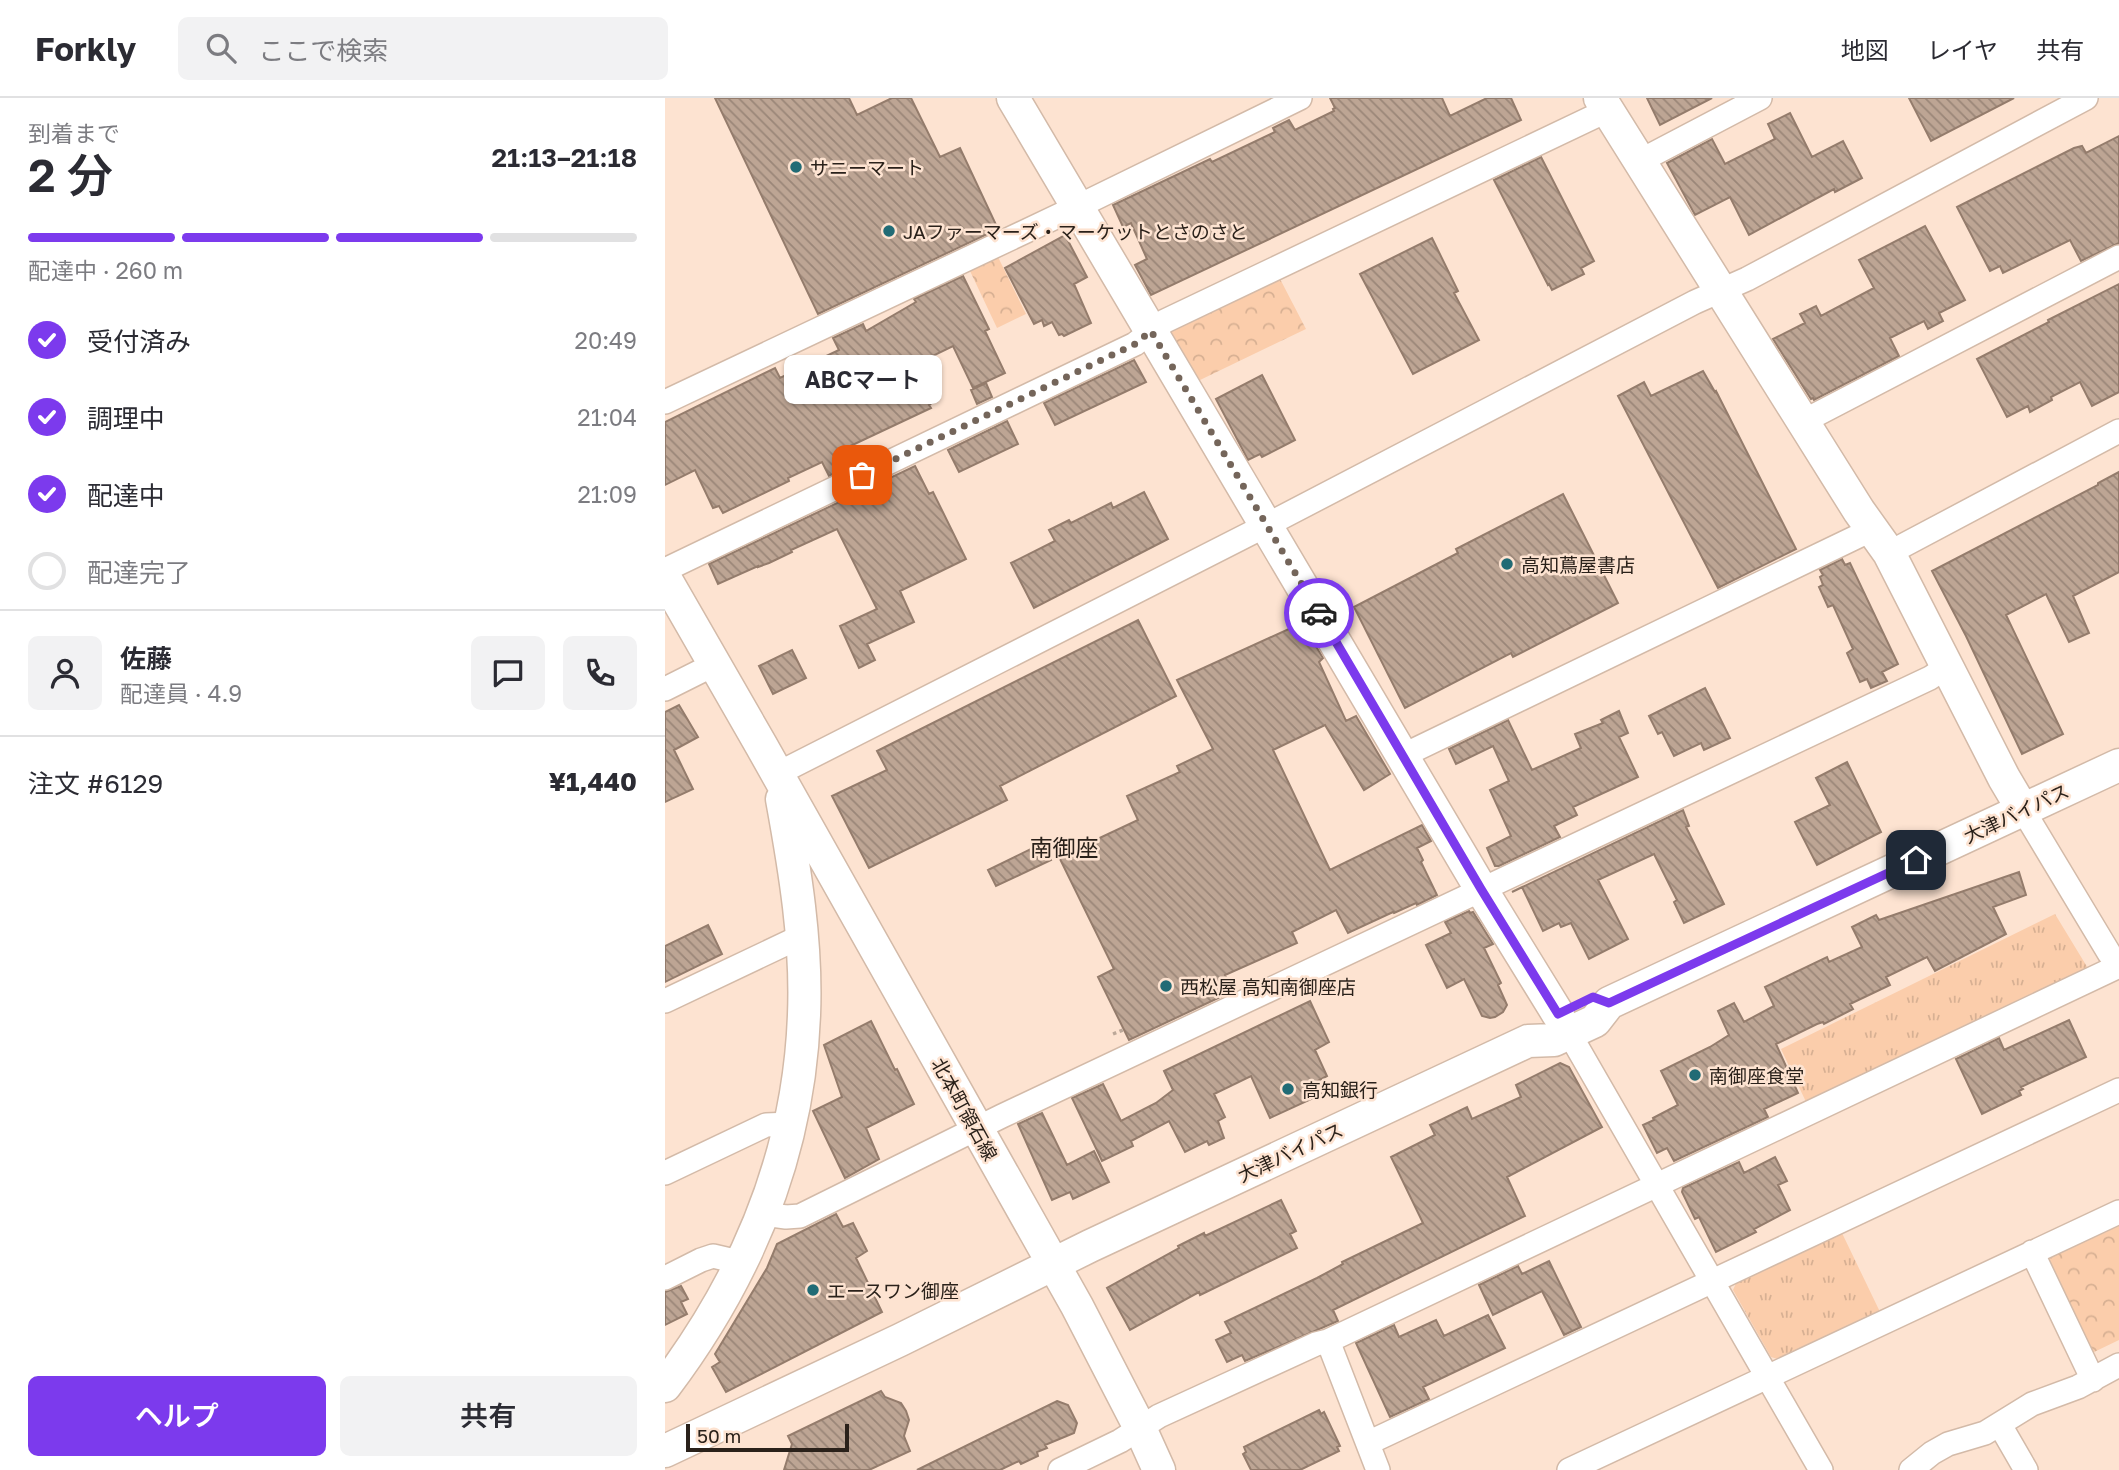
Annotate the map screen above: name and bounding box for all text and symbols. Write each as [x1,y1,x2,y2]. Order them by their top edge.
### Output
search box [178,17,668,80]
text: Forkly [35,29,136,68]
icon: search [202,29,240,67]
text: ここで検索 [258,35,388,66]
text: 地図 [1841,35,1889,64]
text: レイヤ [1927,35,1998,64]
text: 共有 [2036,35,2084,64]
text: 到着まで [28,119,120,147]
text: 21:13–21:18 [491,142,637,173]
text: 2 分 [28,147,113,202]
place label: サニーマート [810,156,924,179]
marker: サニーマート [788,159,804,175]
place label: JAファーマーズ・マーケットとさのさと [903,220,1248,243]
marker: JAファーマーズ・マーケットとさのさと [881,223,897,239]
text: 配達中 · 260 m [28,256,183,284]
icon: check [28,321,66,359]
text: 受付済み [87,326,191,357]
text: 20:49 [575,326,637,354]
callout: ABCマート [783,356,941,405]
text: ABCマート [805,365,921,393]
icon: check [28,398,66,436]
text: 調理中 [87,403,165,434]
text: 21:04 [577,403,637,431]
pin [832,445,892,505]
icon: bag [843,456,881,494]
icon: check [28,475,66,513]
text: 配達中 [87,480,165,511]
text: 21:09 [577,480,637,508]
place label: 高知蔦屋書店 [1521,553,1635,576]
marker: 高知蔦屋書店 [1499,556,1515,572]
text: 配達完了 [87,557,191,588]
courier [1284,578,1354,648]
icon: car [1300,594,1338,632]
button: person [28,636,102,710]
button: chat [471,636,545,710]
button: phone [563,636,637,710]
text: 佐藤 [120,643,172,674]
text: 配達員 · 4.9 [120,679,242,707]
text: ¥1,440 [549,766,637,797]
text: 注文 #6129 [28,768,163,799]
street label: 大津バイパス [1960,779,2072,847]
pin [1886,830,1946,890]
district label: 南御座 [1030,833,1099,861]
icon: home [1897,841,1935,879]
place label: 西松屋 高知南御座店 [1180,975,1356,998]
marker: 西松屋 高知南御座店 [1158,978,1174,994]
street label: 北本町領石線 [927,1054,1003,1164]
place label: 南御座食堂 [1709,1064,1804,1087]
marker: 南御座食堂 [1687,1067,1703,1083]
place label: 高知銀行 [1302,1078,1378,1101]
marker: 高知銀行 [1280,1081,1296,1097]
street label: 大津バイパス [1234,1118,1346,1186]
place label: エースワン御座 [827,1279,959,1302]
marker: エースワン御座 [805,1282,821,1298]
button: ヘルプ [28,1376,326,1456]
button: 共有 [340,1376,637,1456]
scale bar [686,1421,849,1453]
text: 50 m [697,1424,741,1447]

